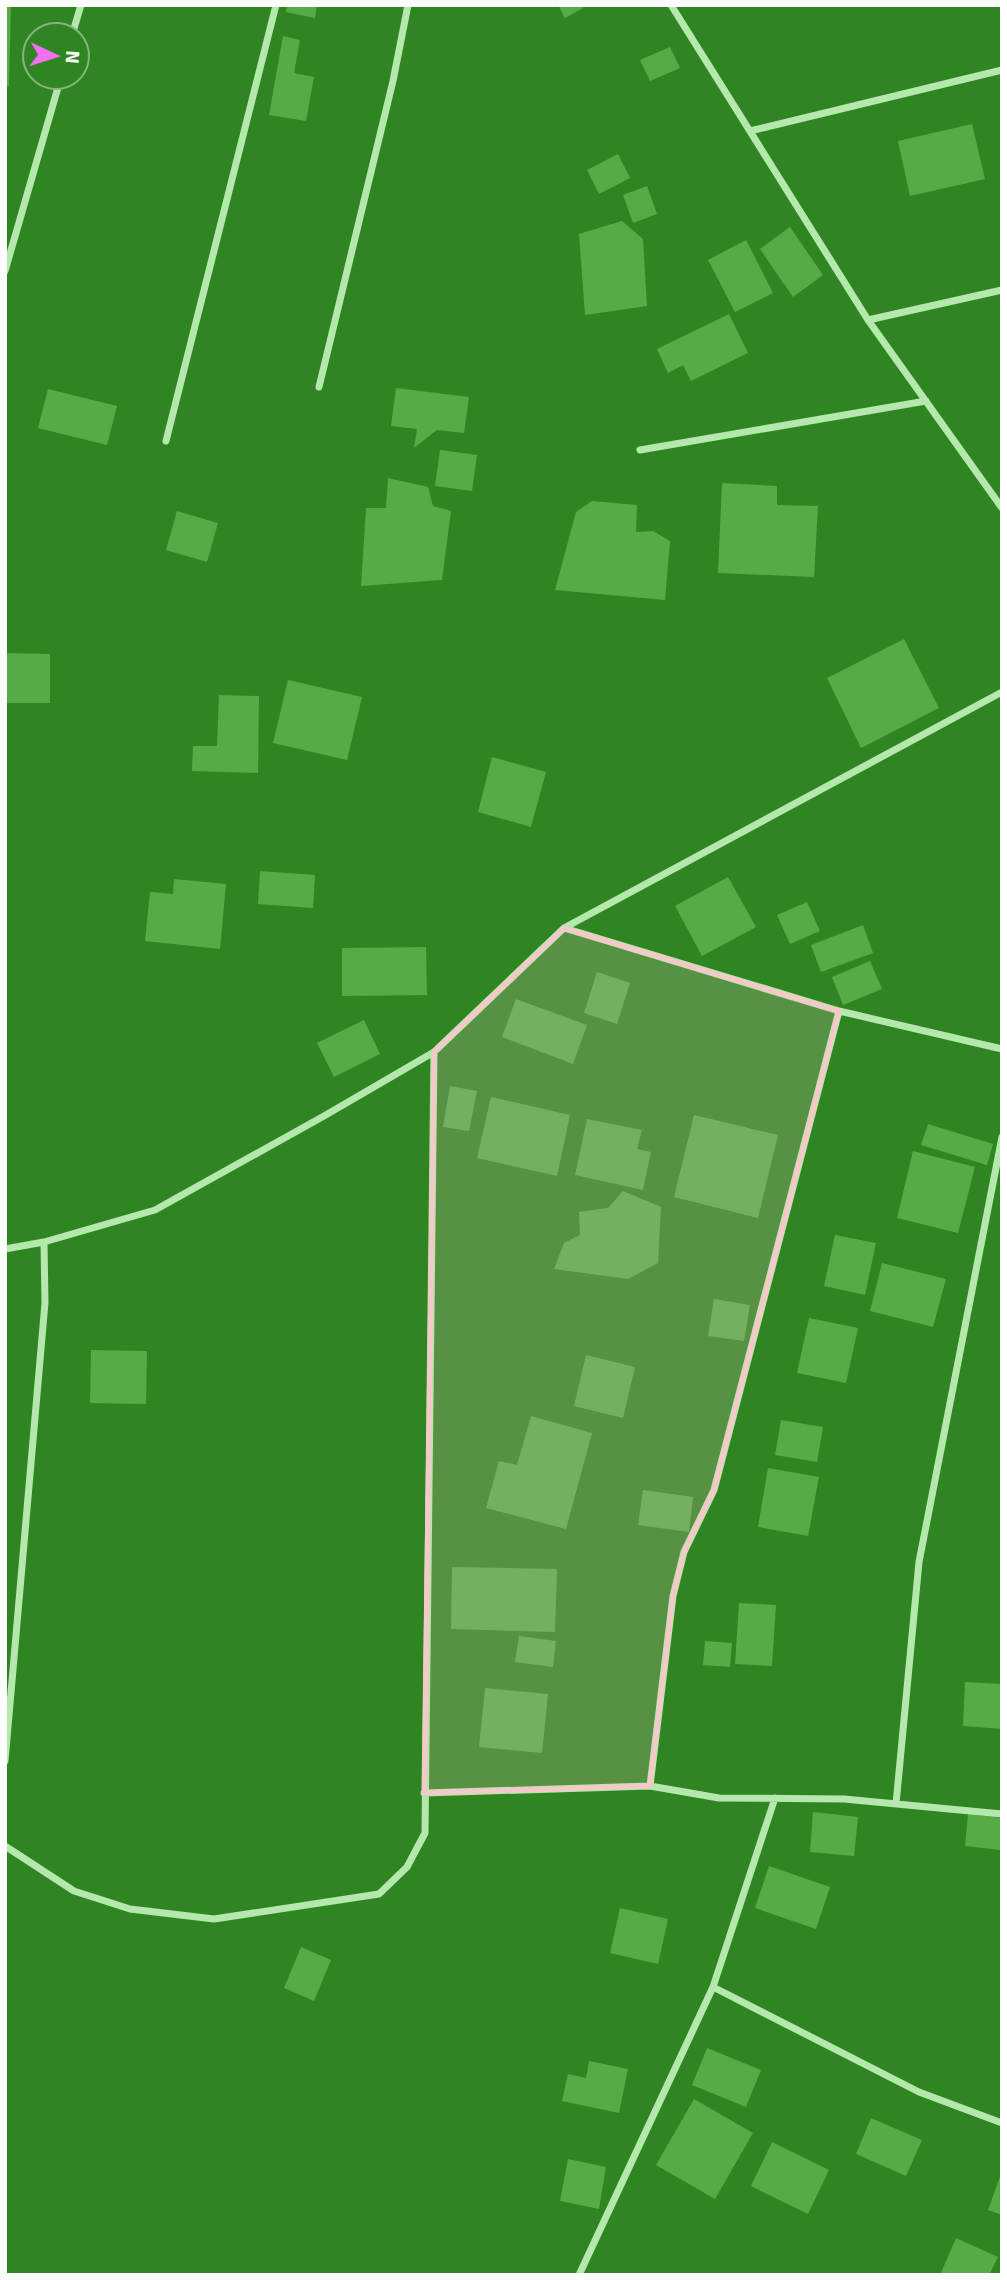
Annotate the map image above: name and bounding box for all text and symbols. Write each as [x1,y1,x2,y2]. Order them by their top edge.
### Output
north arrow [21,21,91,91]
text: N [60,50,84,65]

